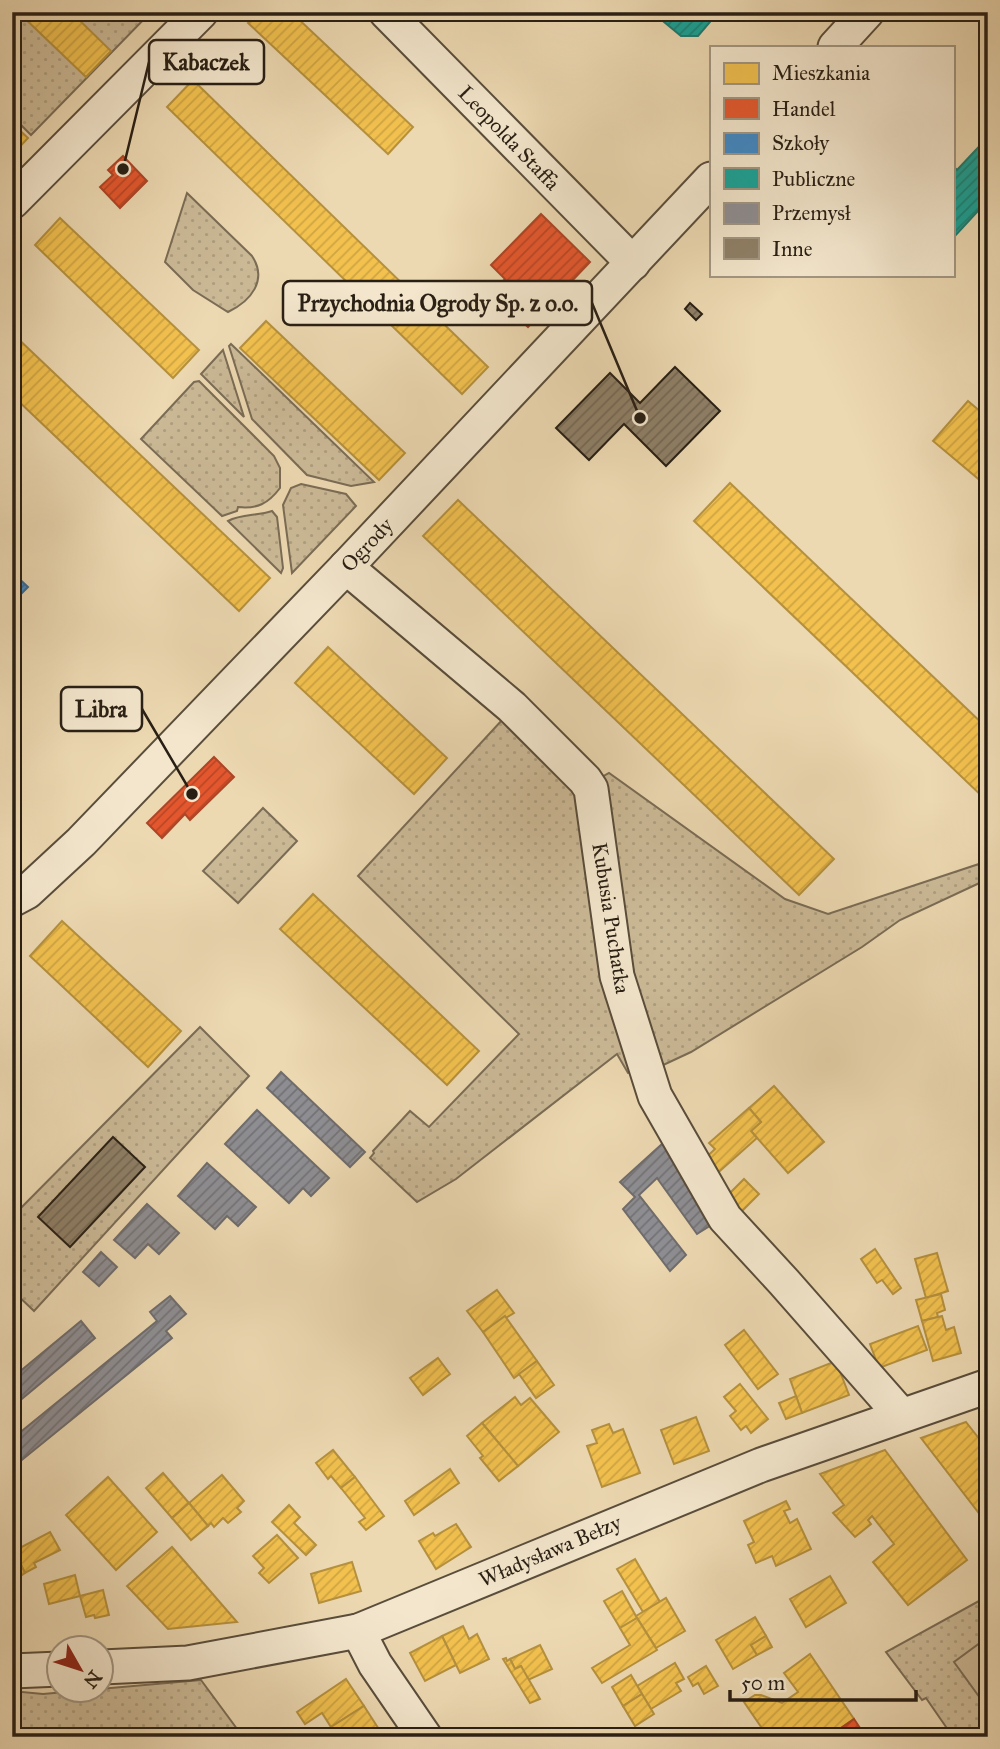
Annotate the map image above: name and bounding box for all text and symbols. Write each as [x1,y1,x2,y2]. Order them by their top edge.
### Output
callout: Kabaczek [149,40,264,84]
legend [710,46,954,276]
text: Kabaczek [162,48,251,76]
text: Mieszkania [772,60,870,86]
street label: Leopolda Staffa [453,80,566,196]
text: Handel [772,96,836,122]
text: Szkoły [772,130,830,156]
text: Publiczne [772,166,856,192]
text: Przemysł [772,200,851,226]
text: Inne [772,236,813,262]
callout: Przychodnia Ogrody Sp. z o.o. [283,281,592,325]
text: Przychodnia Ogrody Sp. z o.o. [298,289,579,318]
street label: Ogrody [335,512,399,577]
callout: Libra [61,687,142,731]
text: Libra [75,695,129,723]
street label: Kubusia Puchatka [586,841,636,995]
street label: Władysława Bełzy [475,1509,626,1593]
north arrow [46,1634,116,1704]
scale bar [730,1658,916,1702]
text: N [79,1666,107,1693]
text: 50 m [741,1670,786,1696]

